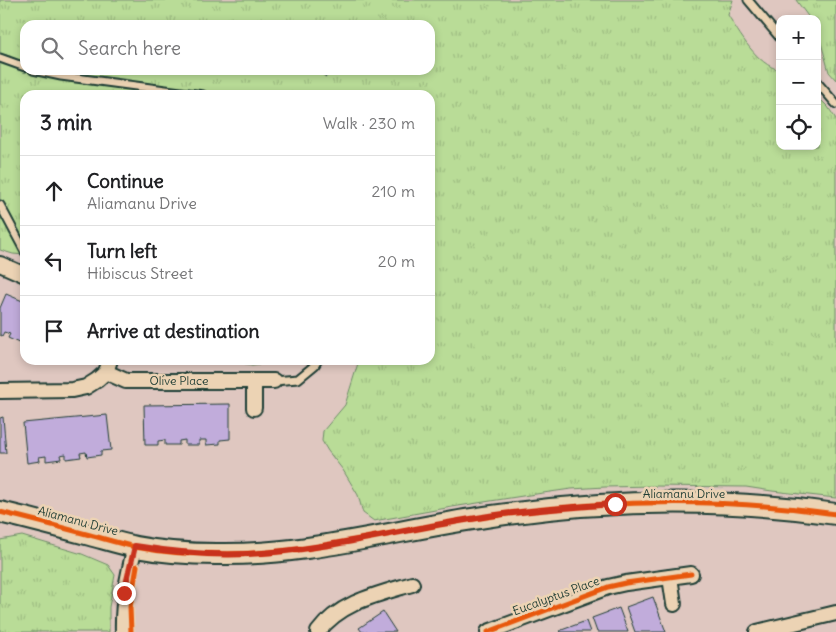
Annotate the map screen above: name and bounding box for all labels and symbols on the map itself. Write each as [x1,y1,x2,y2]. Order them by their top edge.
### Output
street label: Olive Place [150,373,208,388]
street label: Aliamanu Drive [643,486,725,501]
route start [604,493,627,516]
street label: Aliamanu Drive [36,503,120,538]
street label: Eucalyptus Place [510,573,601,618]
route end [113,582,136,605]

